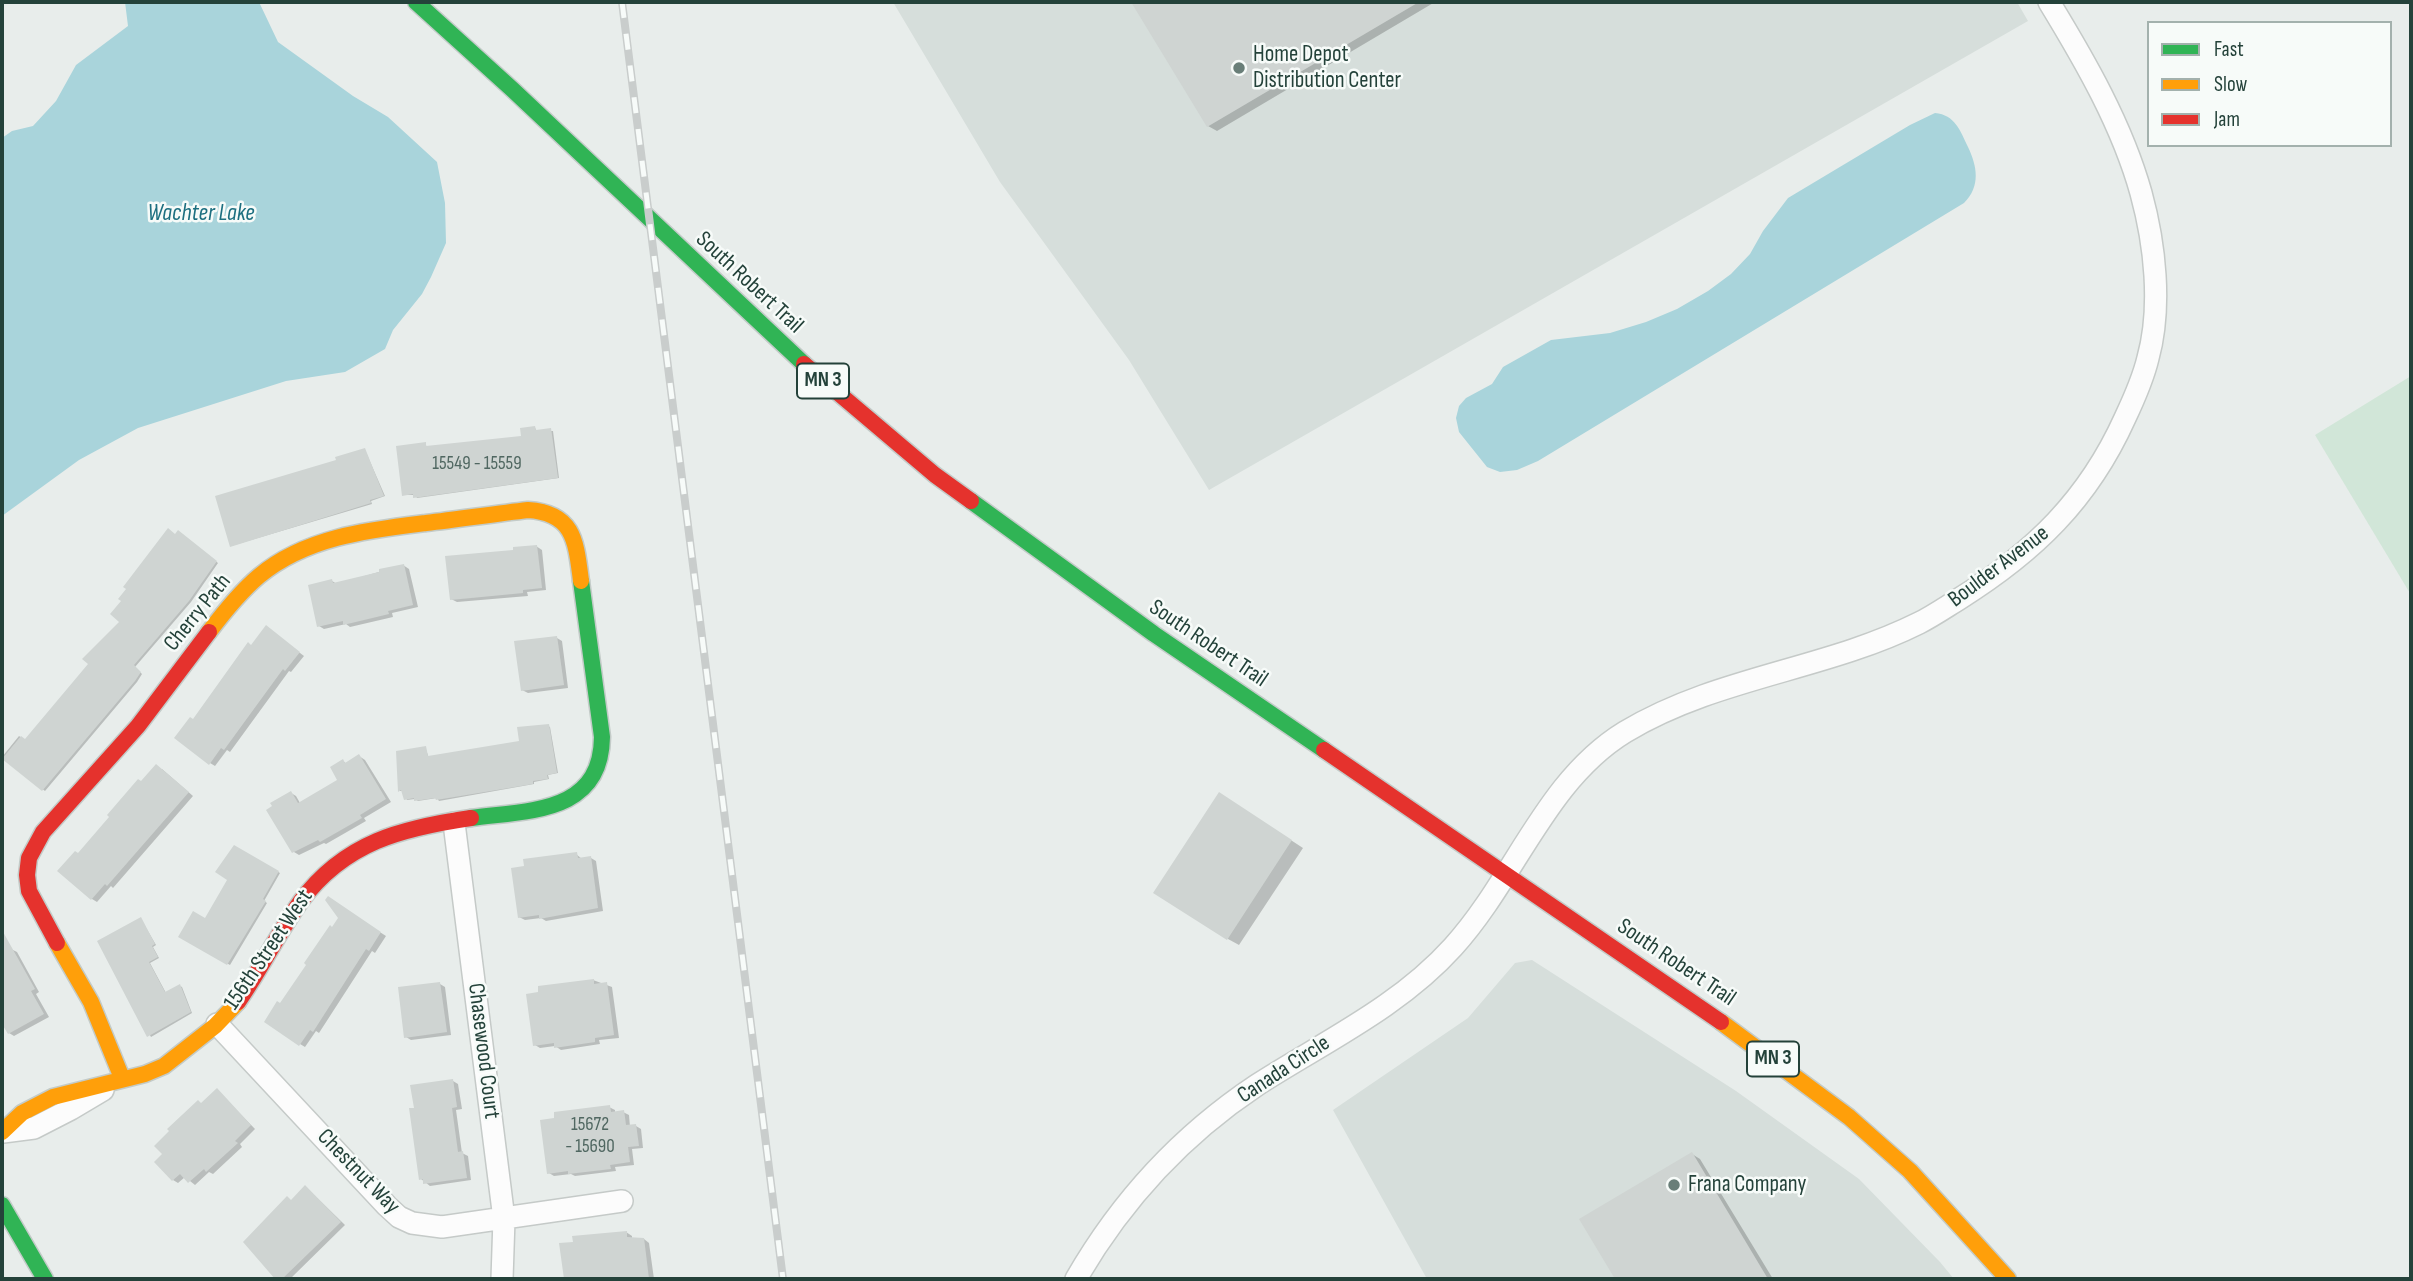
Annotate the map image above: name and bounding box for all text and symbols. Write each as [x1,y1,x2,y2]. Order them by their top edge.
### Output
legend [2147,21,2392,147]
text: Fast [2214,37,2244,62]
place label: Home Depot Distribution Center [1253,41,1401,95]
marker: Home Depot Distribution Center [1231,60,1247,76]
text: Slow [2214,72,2247,97]
text: Jam [2214,107,2240,132]
water label: Wachter Lake [147,200,255,228]
street label: South Robert Trail [689,226,809,340]
road number: MN 3 [797,364,849,398]
house number: 15549 - 15559 [432,453,522,475]
street label: Boulder Avenue [1943,520,2055,614]
street label: Cherry Path [159,569,237,657]
street label: South Robert Trail [1143,594,1273,694]
street label: 156th Street West [219,885,319,1015]
street label: South Robert Trail [1611,913,1741,1013]
street label: Chasewood Court [461,982,505,1120]
street label: Canada Circle [1233,1030,1335,1110]
road number: MN 3 [1747,1042,1799,1076]
house number: 15672 - 15690 [565,1114,615,1158]
street label: Chestnut Way [311,1124,405,1220]
place label: Frana Company [1688,1171,1806,1199]
marker: Frana Company [1666,1177,1682,1193]

